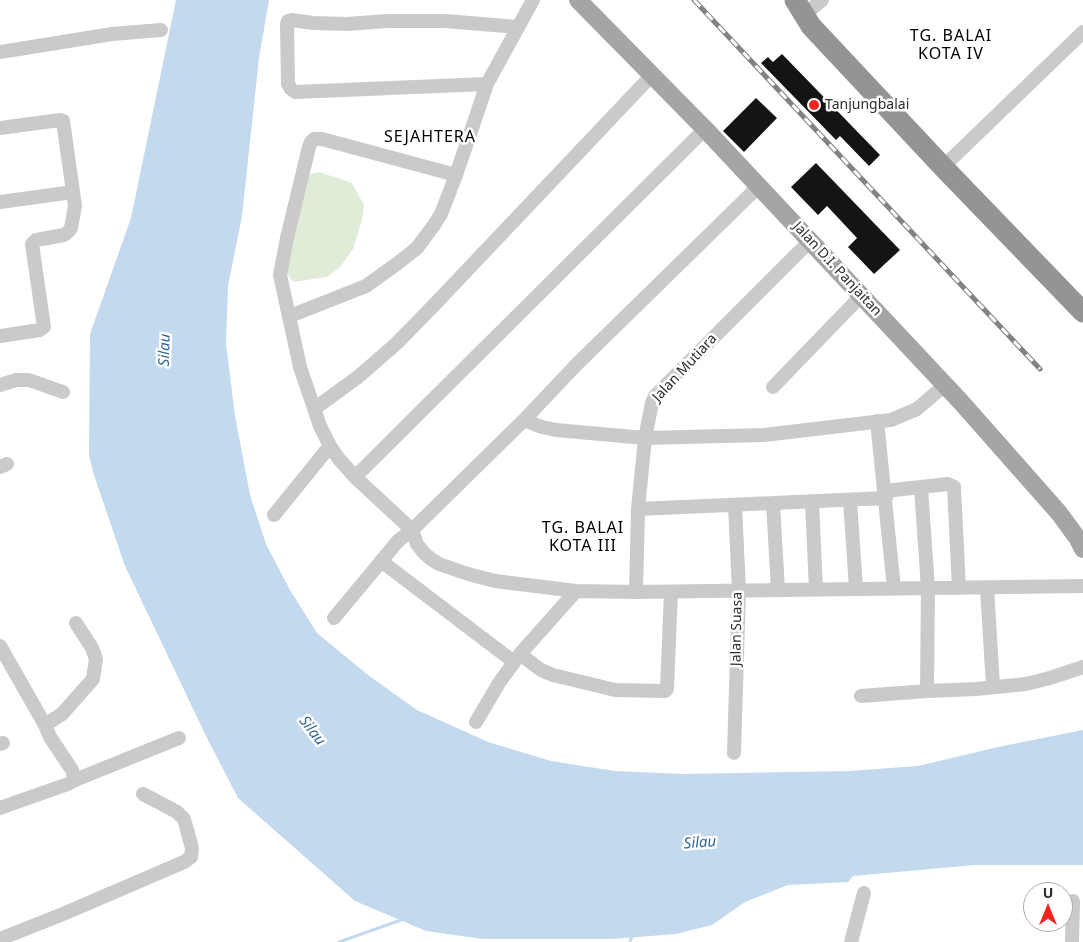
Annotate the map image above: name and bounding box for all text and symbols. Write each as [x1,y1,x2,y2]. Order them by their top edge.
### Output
district label: TG. BALAI KOTA IV [909,26,993,64]
place label: Tanjungbalai [825,97,909,113]
marker: Tanjungbalai [807,98,821,112]
district label: SEJAHTERA [383,127,477,147]
street label: Jalan D.I. Panjaitan [789,218,885,320]
street label: Jalan Mutiara [649,331,721,405]
water label: Silau [155,333,175,367]
district label: TG. BALAI KOTA III [541,518,625,556]
street label: Jalan Suasa [728,592,746,666]
water label: Silau [295,713,329,749]
water label: Silau [683,833,717,853]
north arrow [1023,882,1073,932]
text: U [1043,883,1053,902]

